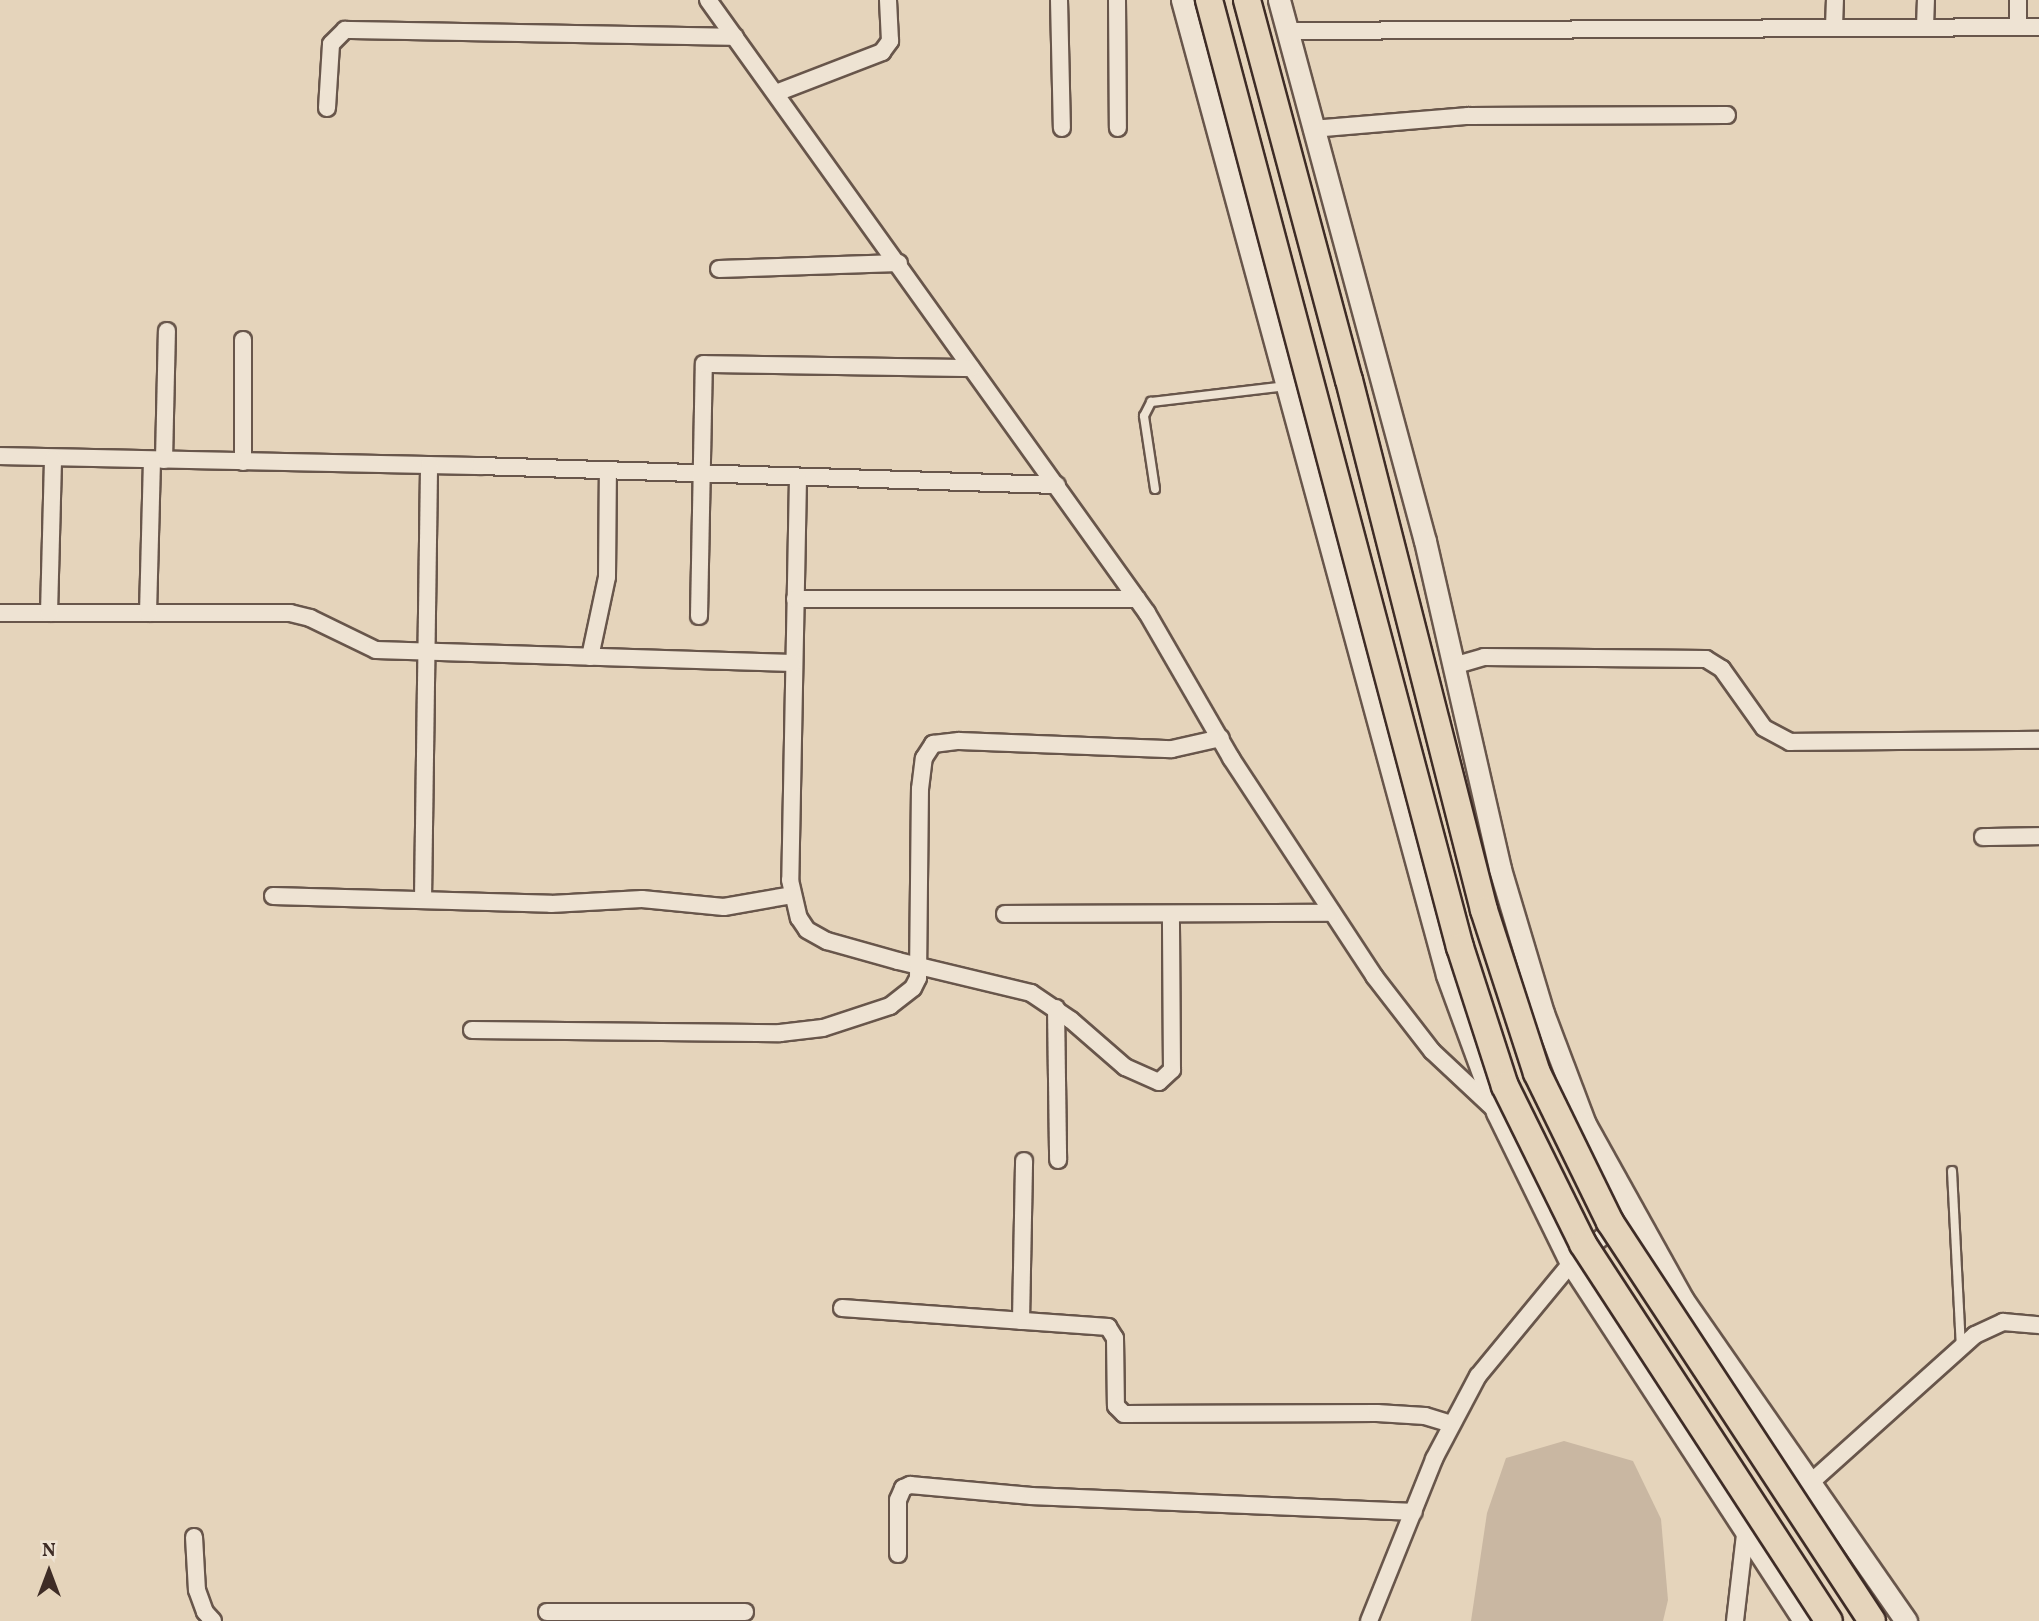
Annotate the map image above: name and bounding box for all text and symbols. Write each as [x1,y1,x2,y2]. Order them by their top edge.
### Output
north arrow [14,1537,84,1607]
text: N [42,1538,56,1564]

